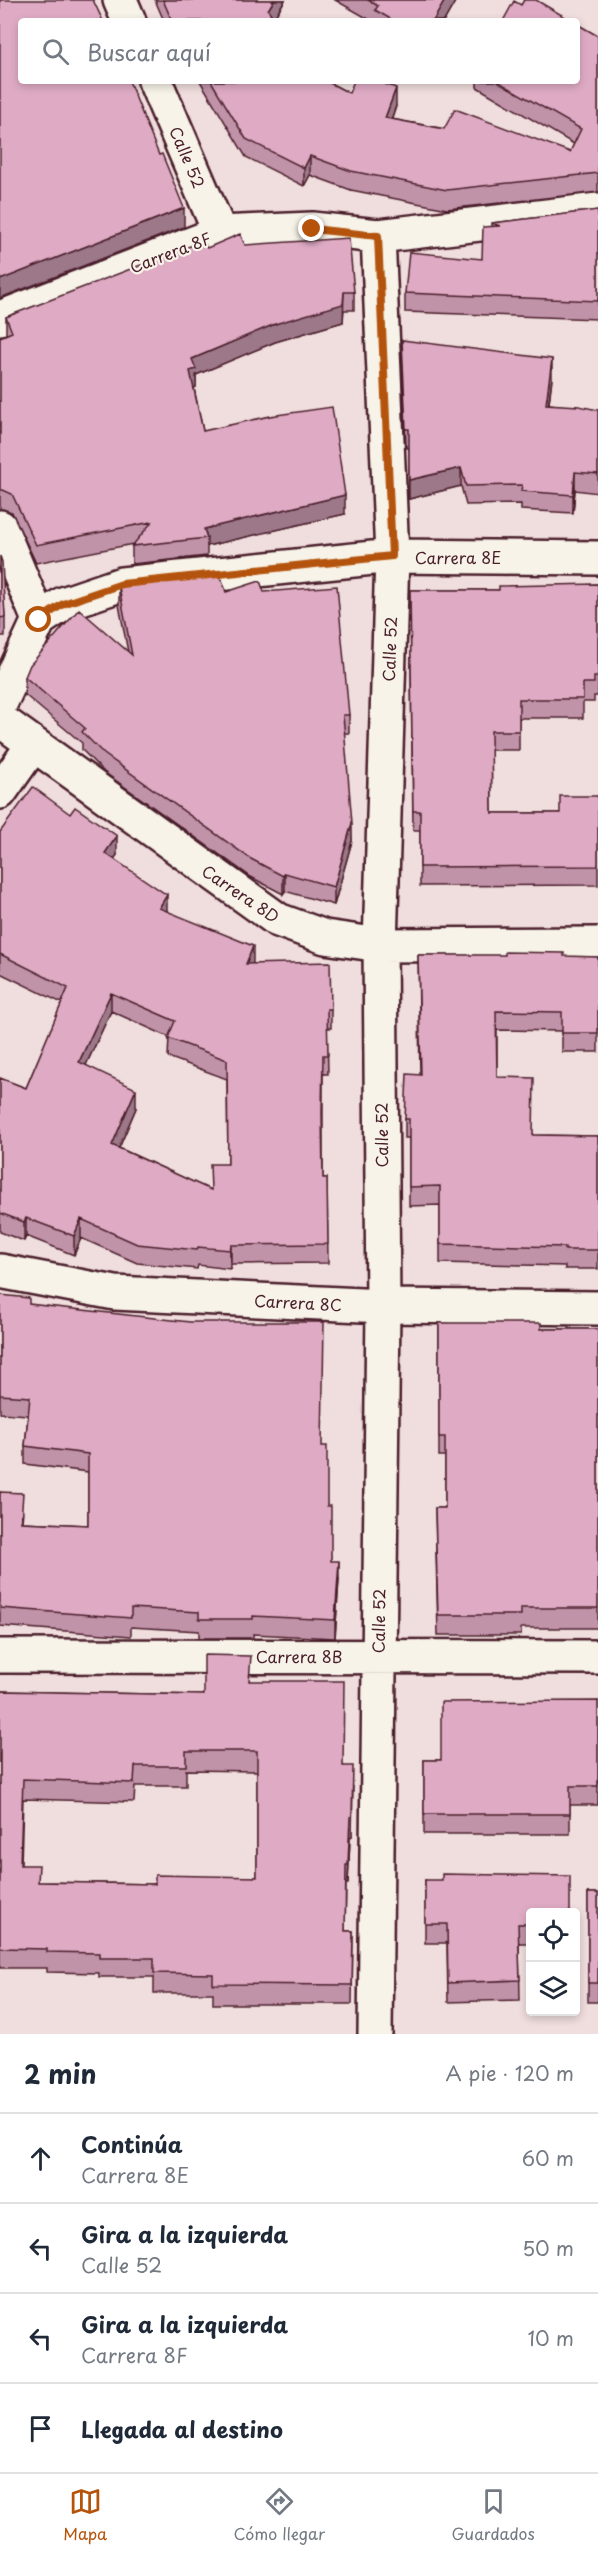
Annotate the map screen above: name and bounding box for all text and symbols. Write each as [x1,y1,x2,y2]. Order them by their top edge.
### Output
search box [18,18,580,84]
icon: search [39,35,72,68]
text: Buscar aquí [87,35,211,68]
street label: Calle 52 [164,122,212,192]
route end [298,215,324,241]
street label: Carrera 8F [126,226,214,278]
street label: Carrera 8E [415,545,501,569]
route start [25,606,51,632]
street label: Calle 52 [376,616,402,682]
street label: Carrera 8D [197,858,285,928]
street label: Calle 52 [369,1103,393,1167]
street label: Carrera 8C [253,1288,343,1316]
street label: Calle 52 [365,1588,391,1654]
street label: Carrera 8B [256,1644,342,1668]
map controls [526,1908,580,2016]
button: locate [526,1908,580,1962]
button: layers [526,1962,580,2016]
text: 2 min [24,2054,97,2093]
text: A pie · 120 m [446,2058,574,2088]
text: Continúa [81,2127,183,2160]
icon: ahead [24,2142,57,2175]
text: 60 m [522,2143,574,2173]
text: Carrera 8E [81,2160,189,2190]
text: Gira a la izquierda [81,2217,288,2250]
icon: left [24,2232,57,2265]
text: 50 m [522,2233,574,2263]
text: Calle 52 [81,2250,162,2280]
text: Gira a la izquierda [81,2307,288,2340]
icon: left [24,2322,57,2355]
text: 10 m [527,2323,574,2353]
text: Carrera 8F [81,2340,187,2370]
icon: arrive [24,2412,57,2445]
text: Llegada al destino [81,2412,283,2445]
tab: Mapa [63,2485,107,2545]
tab: Cómo llegar [234,2485,325,2545]
tab: Guardados [452,2485,535,2545]

